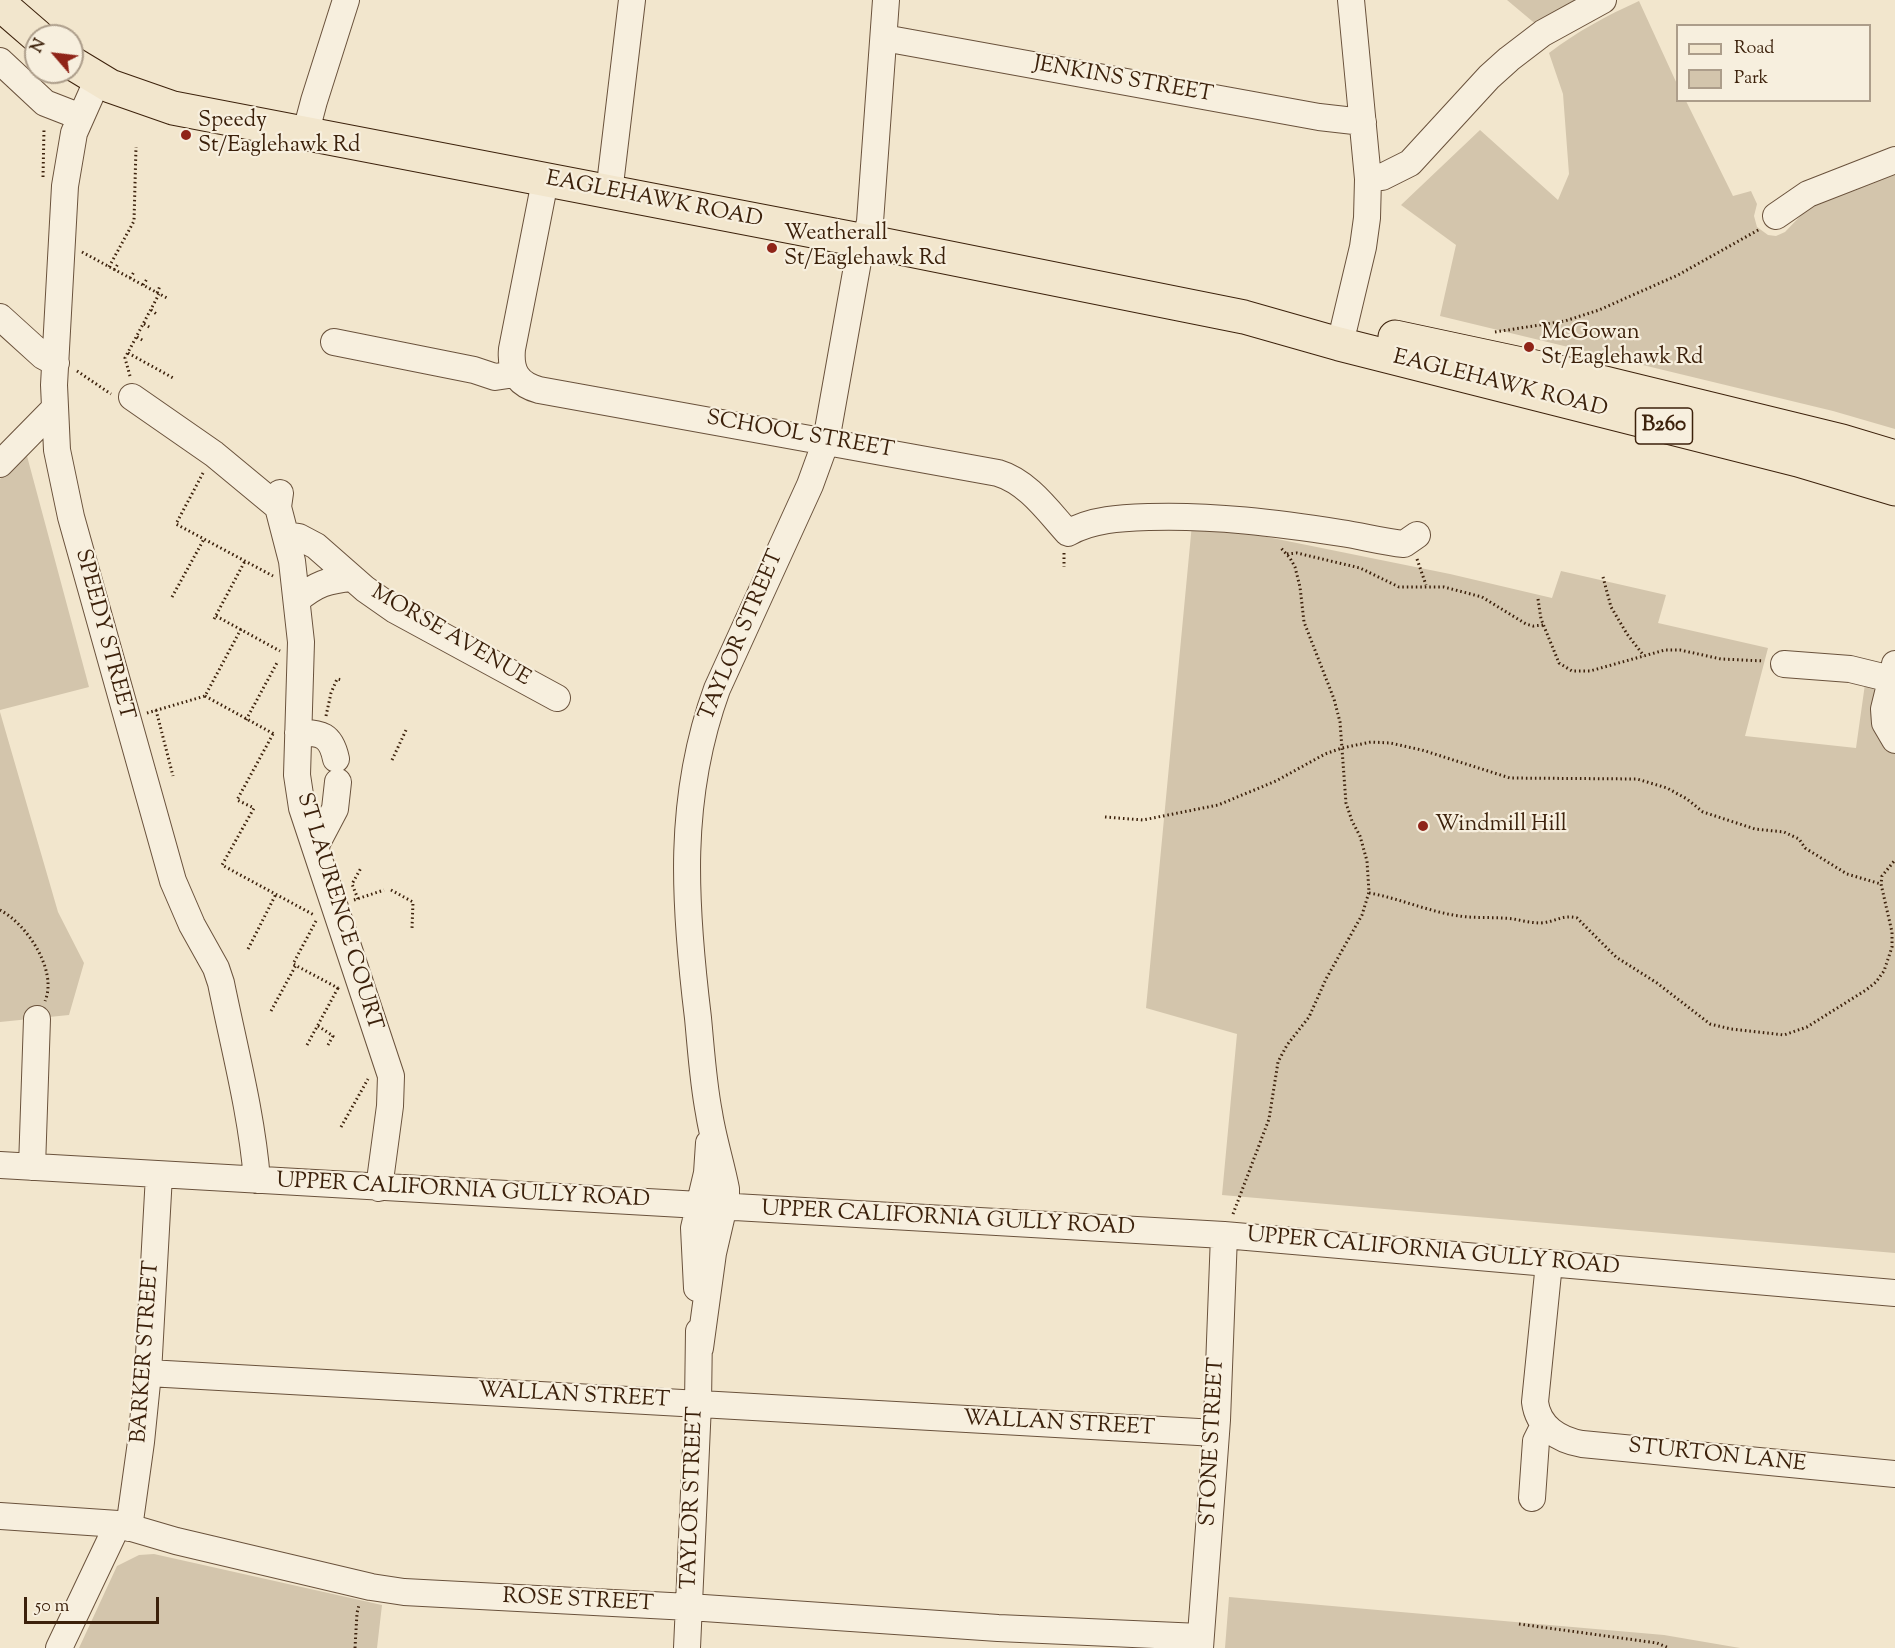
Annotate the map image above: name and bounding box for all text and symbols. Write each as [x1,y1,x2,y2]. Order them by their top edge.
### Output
north arrow [24,24,84,84]
legend [1676,24,1871,102]
text: N [26,35,53,57]
text: Road [1734,36,1774,62]
street label: JENKINS STREET [1031,52,1215,110]
text: Park [1734,66,1768,92]
place label: Speedy St/Eaglehawk Rd [198,109,360,160]
marker: Speedy St/Eaglehawk Rd [179,128,193,142]
street label: EAGLEHAWK ROAD [543,167,765,235]
place label: Weatherall St/Eaglehawk Rd [784,222,946,274]
marker: Weatherall St/Eaglehawk Rd [765,241,779,255]
place label: McGowan St/Eaglehawk Rd [1541,321,1703,372]
marker: McGowan St/Eaglehawk Rd [1522,340,1536,354]
street label: EAGLEHAWK ROAD [1390,346,1610,424]
street label: SCHOOL STREET [704,406,896,466]
road number: B260 [1636,408,1692,444]
street label: SPEEDY STREET [68,547,138,723]
street label: TAYLOR STREET [695,547,791,725]
street label: MORSE AVENUE [366,581,534,693]
street label: ST LAURENCE COURT [289,790,387,1034]
place label: Windmill Hill [1435,813,1567,839]
marker: Windmill Hill [1416,819,1430,833]
street label: UPPER CALIFORNIA GULLY ROAD [275,1169,651,1215]
street label: UPPER CALIFORNIA GULLY ROAD [760,1197,1136,1243]
street label: UPPER CALIFORNIA GULLY ROAD [1245,1224,1621,1282]
street label: BARKER STREET [127,1260,167,1444]
street label: STONE STREET [1196,1357,1232,1527]
street label: WALLAN STREET [477,1379,671,1415]
street label: TAYLOR STREET [678,1406,710,1590]
street label: WALLAN STREET [962,1407,1156,1443]
street label: STURTON LANE [1627,1435,1807,1479]
scale bar [27,1585,162,1623]
street label: ROSE STREET [502,1585,654,1619]
text: 50 m [35,1594,69,1620]

